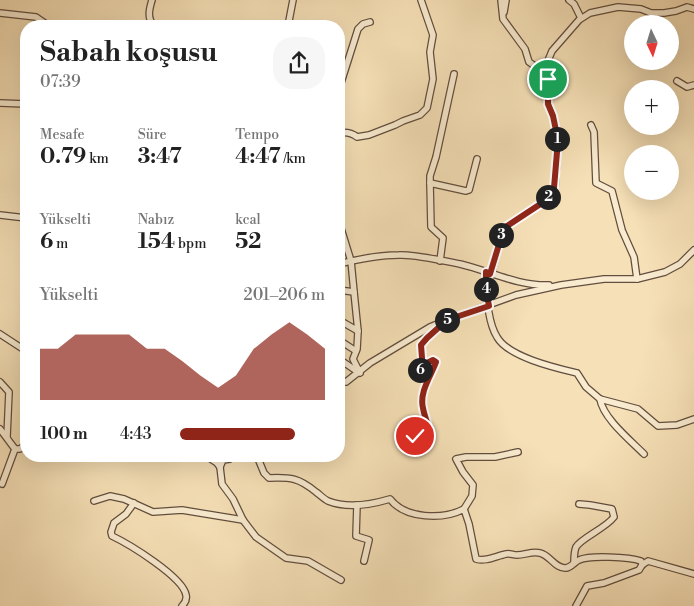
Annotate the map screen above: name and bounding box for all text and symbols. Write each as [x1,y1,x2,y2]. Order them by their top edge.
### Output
north arrow [624,15,679,70]
map controls [624,15,679,200]
text: Sabah koşusu [40,35,218,70]
button: share [273,37,325,89]
pin [527,58,569,100]
icon: arrive [534,65,562,93]
text: 07:39 [40,72,81,92]
button: + [624,80,679,135]
text: Mesafe [40,126,85,144]
text: Süre [138,126,167,144]
text: Tempo [235,126,279,144]
pin: 1 [544,126,570,152]
text: 1 [554,130,561,148]
text: 0.79 [40,144,86,170]
text: 3:47 [138,144,182,170]
text: 4:47 [235,144,281,170]
button: − [624,145,679,200]
text: km [86,150,109,168]
text: /km [281,150,306,168]
pin: 2 [536,184,560,210]
text: 2 [544,188,553,206]
text: Yükselti [40,211,91,229]
text: Nabız [138,211,174,229]
text: kcal [235,211,261,229]
pin: 3 [488,222,514,248]
text: 3 [497,226,506,244]
text: 6 [40,229,53,255]
text: 154 [138,229,175,255]
text: 52 [235,229,261,255]
text: m [53,235,68,253]
text: bpm [175,235,206,253]
pin: 4 [474,276,498,302]
text: 4 [482,280,491,298]
text: Yükselti [40,285,98,305]
text: 201–206 m [244,285,325,305]
pin: 5 [434,308,460,332]
text: 5 [443,311,452,329]
pin: 6 [408,358,432,382]
text: 6 [416,361,425,379]
pin [394,415,436,457]
icon: check [401,422,429,450]
text: 100 m [40,424,88,444]
text: 4:43 [120,424,152,444]

